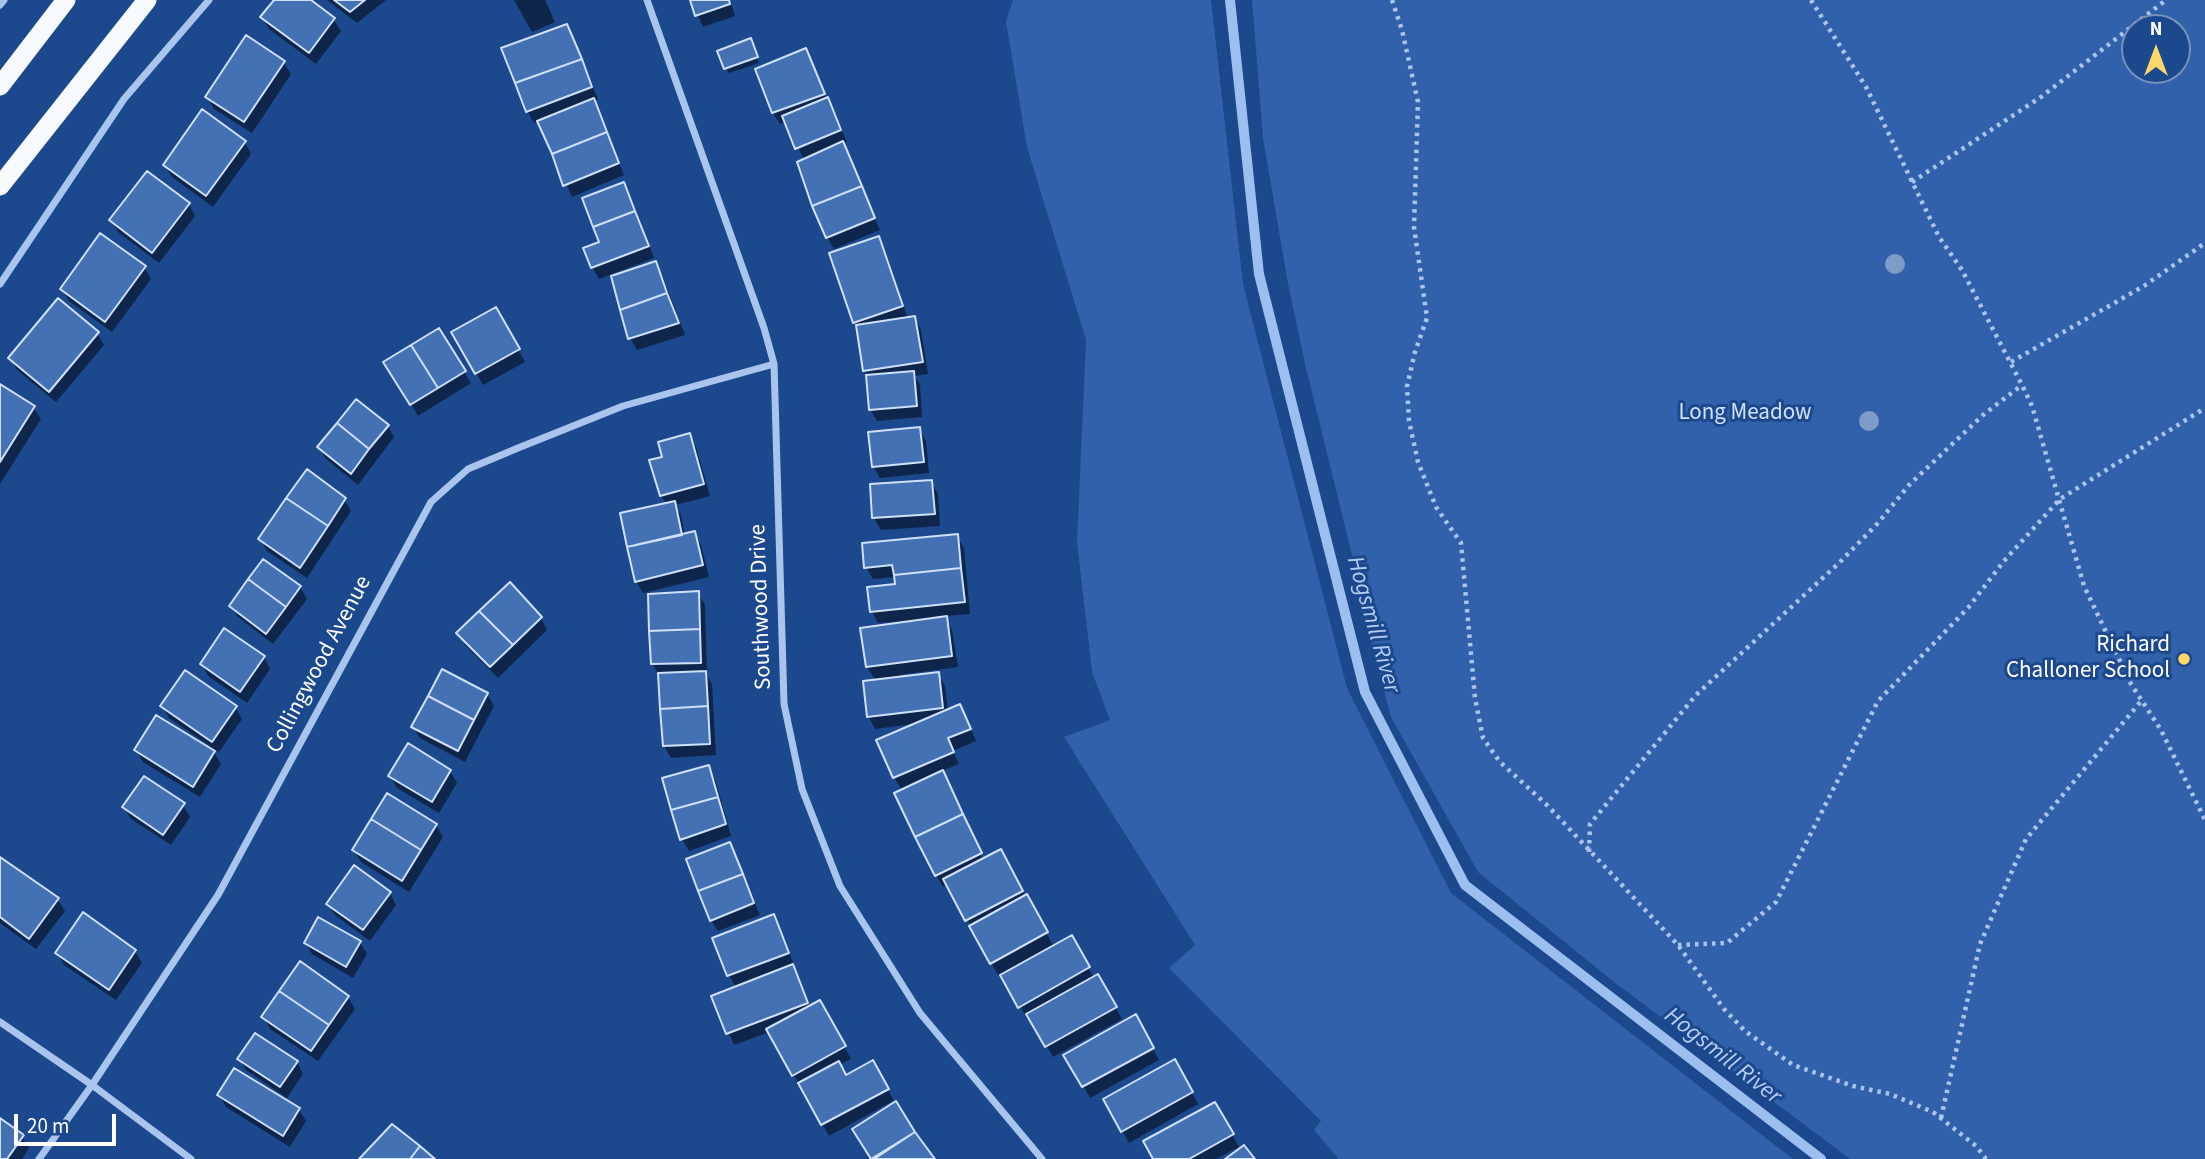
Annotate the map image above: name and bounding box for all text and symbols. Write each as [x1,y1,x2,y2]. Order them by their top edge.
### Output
north arrow [2121,14,2191,84]
text: N [2150,16,2162,43]
park label: Long Meadow [1678,400,1812,428]
street label: Southwood Drive [745,523,779,691]
water label: Hogsmill River [1339,553,1405,697]
street label: Collingwood Avenue [262,572,378,758]
place label: Richard Challoner School [2006,632,2170,686]
marker: Richard Challoner School [2176,651,2192,667]
water label: Hogsmill River [1658,1002,1786,1112]
scale bar [18,1100,119,1144]
text: 20 m [27,1111,69,1141]

